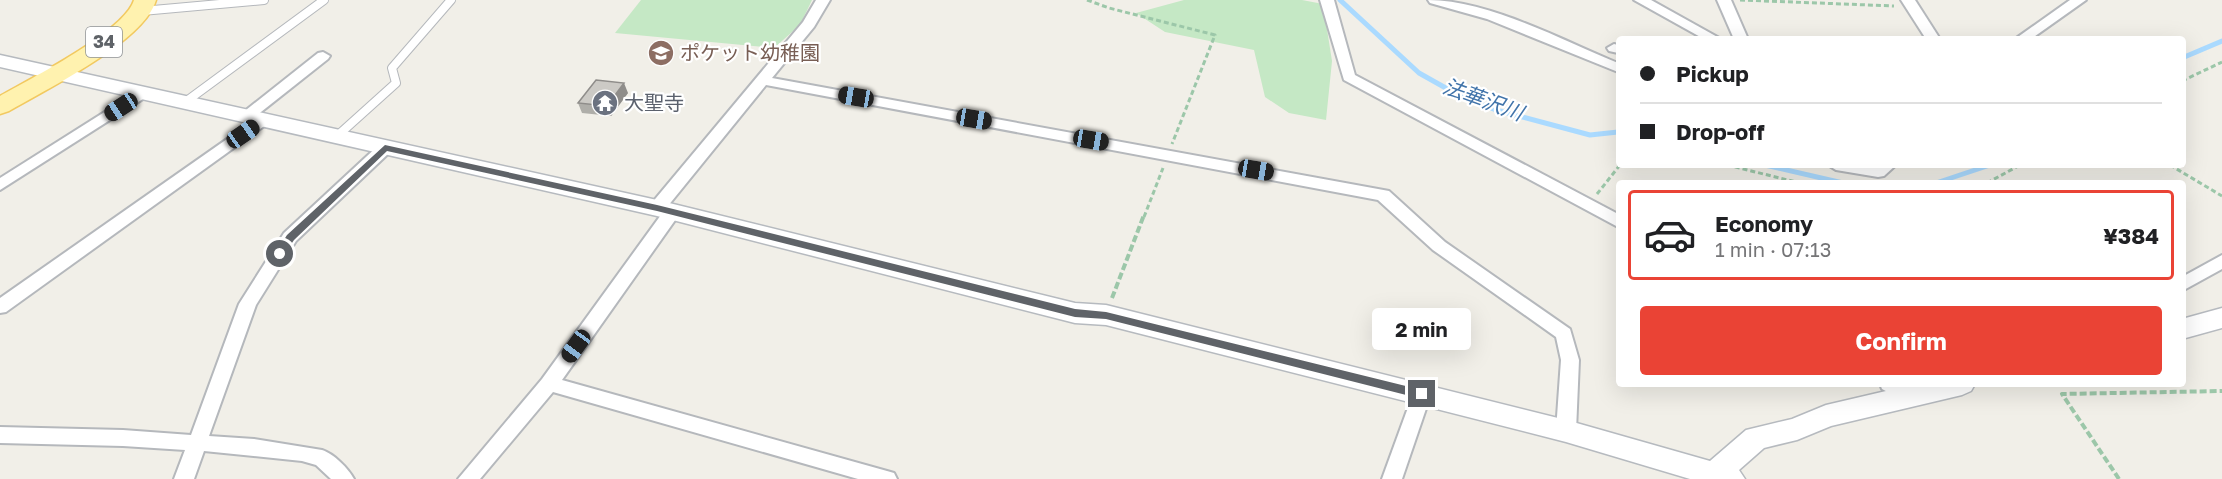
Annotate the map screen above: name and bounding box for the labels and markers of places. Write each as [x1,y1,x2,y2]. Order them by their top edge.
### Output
school or university icon: ポケット幼稚園 [646,38,676,68]
place label: ポケット幼稚園 [680,40,820,64]
temple icon: 大聖寺 [590,88,620,118]
place label: 大聖寺 [624,90,684,114]

